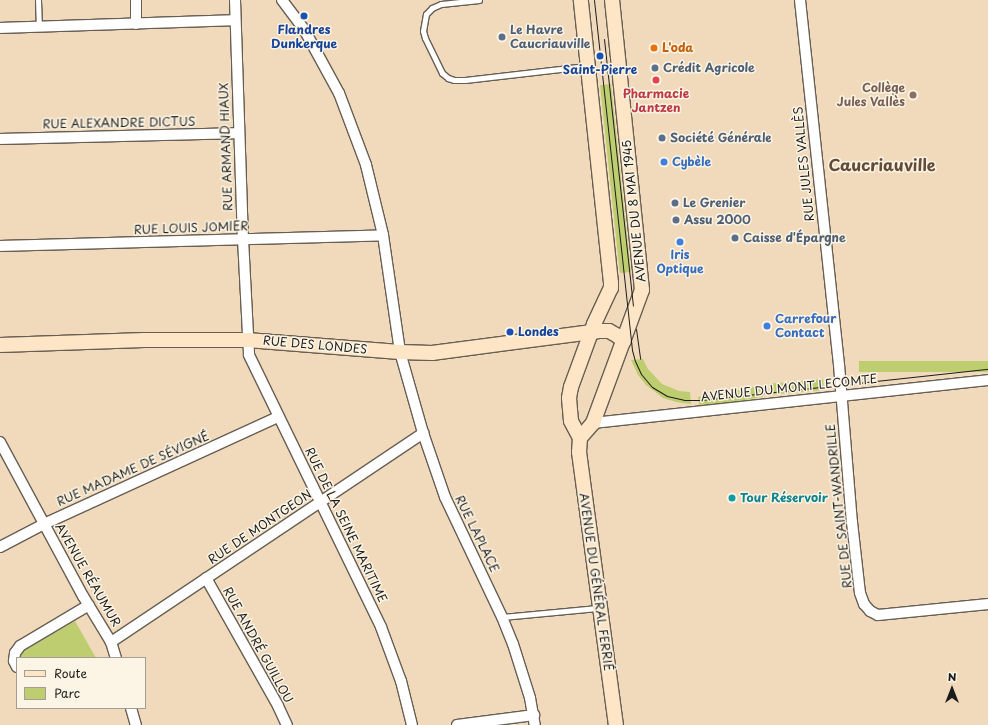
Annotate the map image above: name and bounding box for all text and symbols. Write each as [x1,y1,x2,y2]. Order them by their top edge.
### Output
marker: Flandres Dunkerque [299,11,309,21]
place label: Flandres Dunkerque [271,23,337,51]
place label: Le Havre Caucriauville [510,23,590,51]
marker: Le Havre Caucriauville [497,32,507,42]
place label: L'oda [662,41,694,55]
marker: L'oda [649,43,659,53]
marker: Saint-Pierre [595,51,605,61]
place label: Crédit Agricole [663,61,755,75]
place label: Saint-Pierre [563,63,637,77]
marker: Crédit Agricole [650,63,660,73]
marker: Pharmacie Jantzen [651,75,661,85]
place label: Collège Jules Vallès [836,81,905,109]
street label: RUE ARMAND HIAUX [217,83,235,211]
place label: Pharmacie Jantzen [623,87,689,115]
marker: Collège Jules Vallès [908,90,918,100]
street label: RUE JULES VALLÈS [791,105,817,223]
street label: RUE ALEXANDRE DICTUS [42,114,196,132]
place label: Société Générale [670,131,772,145]
marker: Société Générale [657,133,667,143]
street label: AVENUE DU 8 MAI 1945 [619,139,649,283]
district label: Caucriauville [828,154,936,174]
place label: Cybèle [672,155,711,169]
marker: Cybèle [659,157,669,167]
place label: Le Grenier [683,196,746,210]
marker: Le Grenier [670,198,680,208]
place label: Assu 2000 [684,213,751,227]
marker: Assu 2000 [671,215,681,225]
street label: RUE LOUIS JOMIER [133,219,249,237]
place label: Caisse d'Épargne [743,231,846,245]
marker: Caisse d'Épargne [730,233,740,243]
marker: Iris Optique [675,237,685,247]
place label: Iris Optique [656,248,704,276]
place label: Carrefour Contact [775,312,836,340]
marker: Carrefour Contact [762,321,772,331]
place label: Londes [518,325,559,339]
marker: Londes [505,327,515,337]
street label: RUE DES LONDES [261,333,369,357]
street label: AVENUE DU MONT LECOMTE [700,372,878,404]
street label: RUE DE SAINT-WANDRILLE [823,422,855,590]
street label: RUE MADAME DE SÉVIGNÉ [54,428,212,510]
street label: RUE DE LA SEINE MARITIME [302,444,390,606]
street label: RUE DE MONTGEON [205,487,315,567]
street label: AVENUE DU GÉNÉRAL FERRIÉ [576,491,616,673]
place label: Tour Réservoir [740,491,827,505]
street label: RUE LAPLACE [452,493,502,575]
marker: Tour Réservoir [727,493,737,503]
street label: AVENUE RÉAUMUR [52,521,124,629]
street label: RUE ANDRÉ GUILLOU [220,584,296,706]
legend [16,657,146,709]
text: Route [54,664,87,682]
text: N [948,668,956,685]
north arrow [932,669,972,709]
text: Parc [54,684,80,702]

